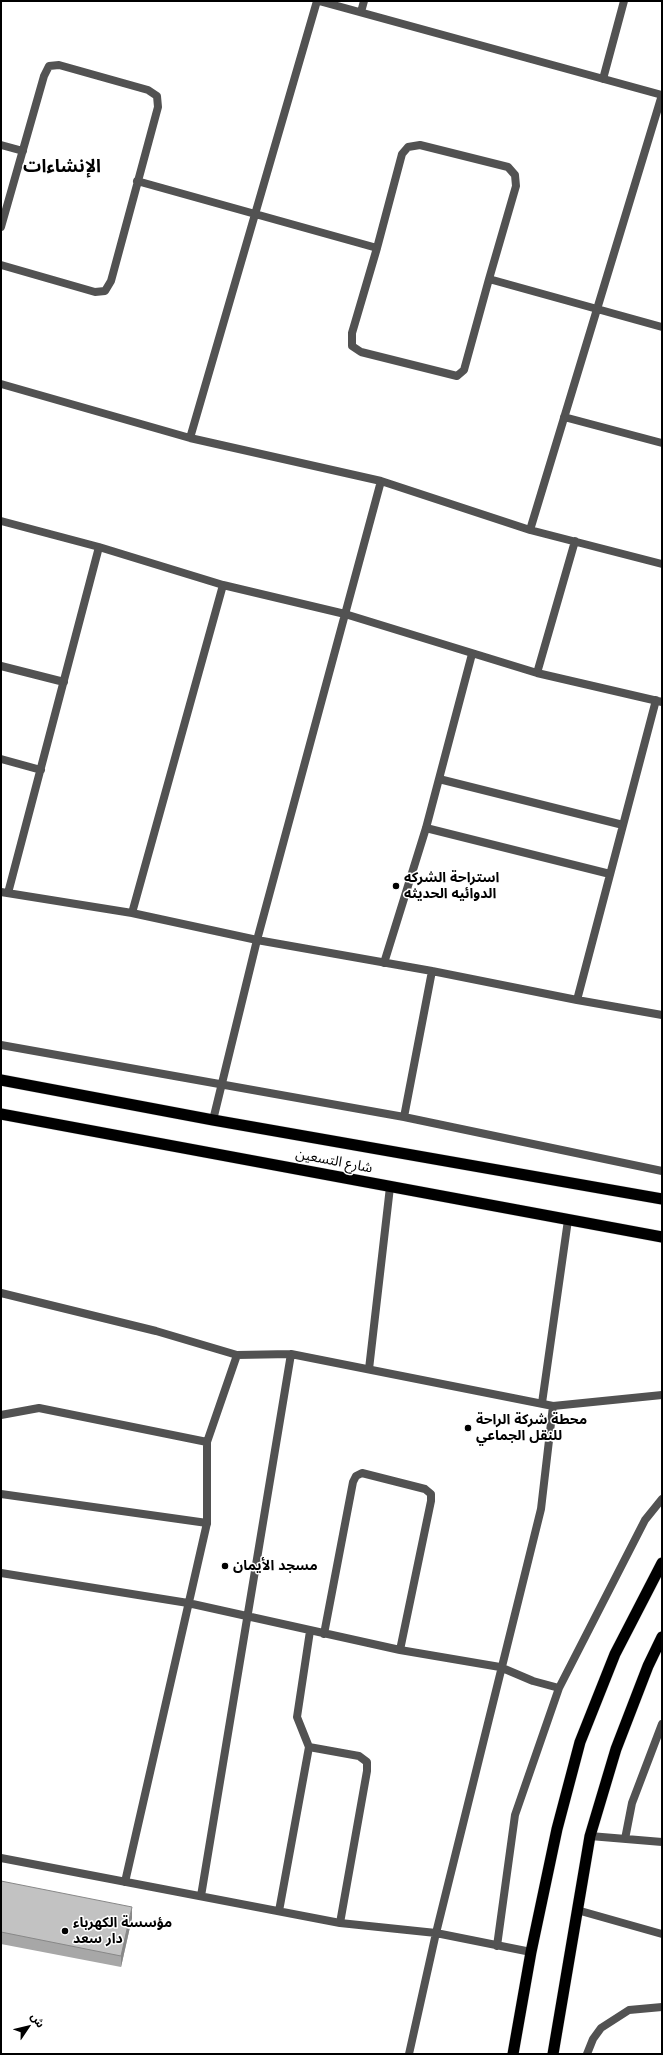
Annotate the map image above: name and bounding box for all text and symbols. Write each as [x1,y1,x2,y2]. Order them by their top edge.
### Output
district label: الإنشاءات [23,156,101,178]
place label: استراحة الشركه الدوائيه الحديثه [404,870,499,902]
marker: استراحة الشركه الدوائيه الحديثه [391,881,401,891]
street label: شارع التسعين [294,1145,374,1177]
place label: محطة شركة الراحة للنقل الجماعي [476,1412,587,1444]
marker: محطة شركة الراحة للنقل الجماعي [463,1423,473,1433]
place label: مسجد الأيمان [233,1558,318,1574]
marker: مسجد الأيمان [220,1561,230,1571]
place label: مؤسسة الكهرباء دار سعد [73,1915,172,1948]
marker: مؤسسة الكهرباء دار سعد [60,1926,70,1936]
north arrow [8,2007,48,2047]
text: ش [28,2010,48,2030]

